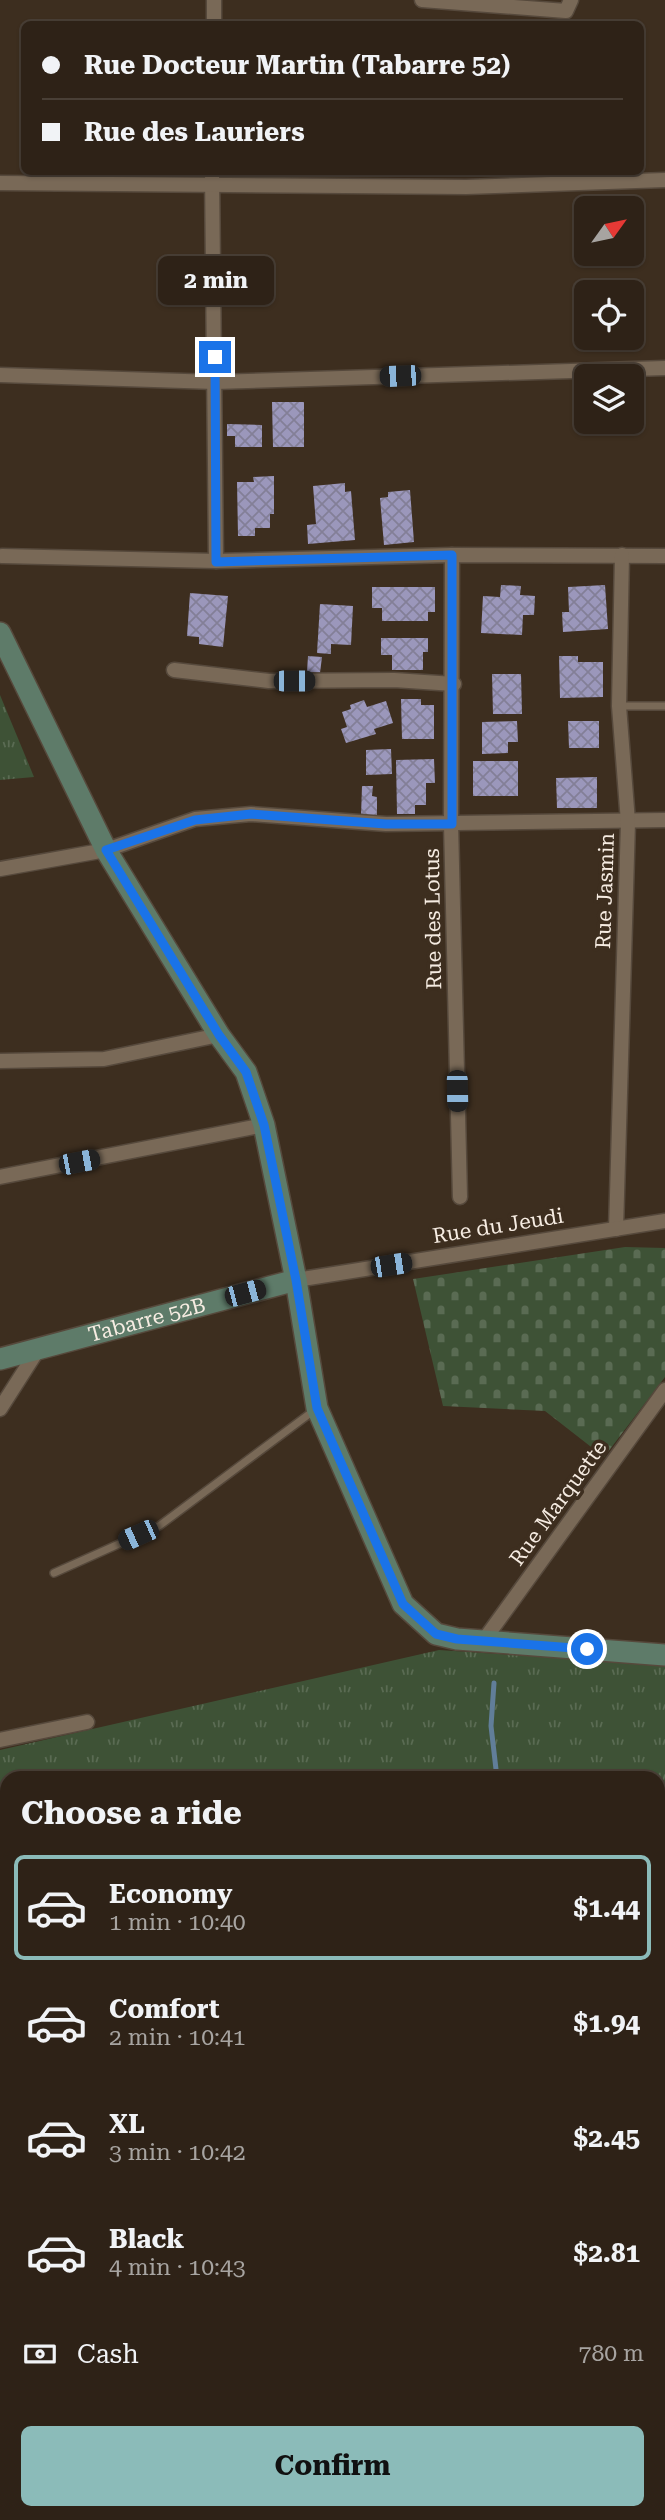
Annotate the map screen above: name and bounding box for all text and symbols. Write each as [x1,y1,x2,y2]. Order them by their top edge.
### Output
text: Rue Docteur Martin (Tabarre 52) [84,50,510,80]
text: Rue des Lauriers [84,117,305,147]
north arrow [574,196,644,266]
map controls [574,196,644,434]
callout: 2 min [157,256,273,304]
text: 2 min [184,267,248,294]
button: locate [574,280,644,350]
route end [199,341,231,373]
button: layers [574,364,644,434]
car [379,365,422,387]
car [274,671,316,692]
street label: Rue Jasmin [591,832,619,949]
street label: Rue des Lotus [420,848,446,990]
car [447,1070,468,1112]
car [57,1148,102,1176]
street label: Rue du Jeudi [431,1204,566,1248]
car [369,1251,414,1279]
car [222,1277,269,1309]
street label: Tabarre 52B [86,1293,208,1347]
street label: Rue Marquette [505,1436,611,1570]
car [115,1517,162,1553]
route start [571,1633,603,1665]
text: Choose a ride [21,1794,242,1832]
icon: car [25,1876,88,1939]
text: Economy [109,1879,232,1909]
text: $1.44 [574,1893,640,1923]
text: 1 min · 10:40 [109,1909,246,1936]
icon: car [25,1991,88,2054]
text: Comfort [109,1994,219,2024]
text: $1.94 [574,2008,640,2038]
text: 2 min · 10:41 [109,2024,246,2051]
icon: car [25,2106,88,2169]
text: XL [109,2109,145,2139]
text: $2.45 [574,2123,640,2153]
text: 3 min · 10:42 [109,2139,246,2166]
icon: car [25,2221,88,2284]
text: Black [109,2224,184,2254]
text: $2.81 [574,2238,640,2268]
text: 4 min · 10:43 [109,2254,246,2281]
icon: cash [21,2335,59,2373]
text: Cash [77,2339,139,2369]
text: 780 m [579,2340,644,2367]
button: Confirm [21,2426,644,2506]

